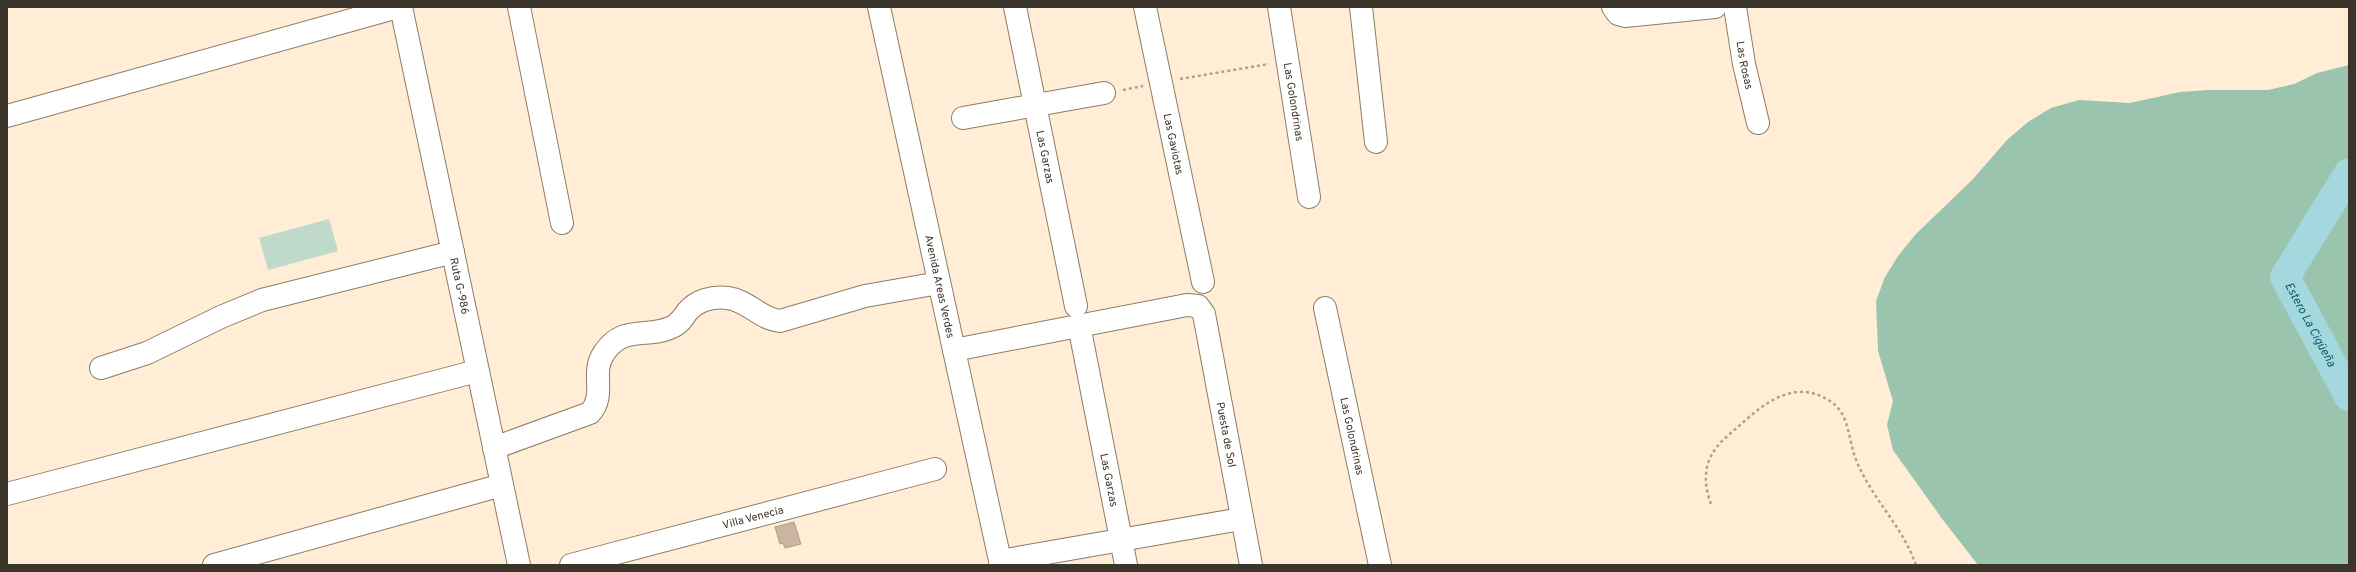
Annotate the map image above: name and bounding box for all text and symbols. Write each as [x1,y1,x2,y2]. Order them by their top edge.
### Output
street label: Las Rosas [1732,40,1756,91]
street label: Las Golondrinas [1280,62,1306,142]
street label: Las Gaviotas [1160,112,1186,176]
street label: Las Garzas [1032,129,1057,185]
street label: Avenida Areas Verdes [921,234,957,340]
street label: Ruta G-986 [446,256,472,316]
water label: Estero La Cigüeña [2280,280,2339,371]
street label: Las Golondrinas [1336,396,1367,477]
street label: Puesta de Sol [1213,401,1239,469]
street label: Las Garzas [1096,452,1120,508]
street label: Villa Venecia [721,503,785,533]

